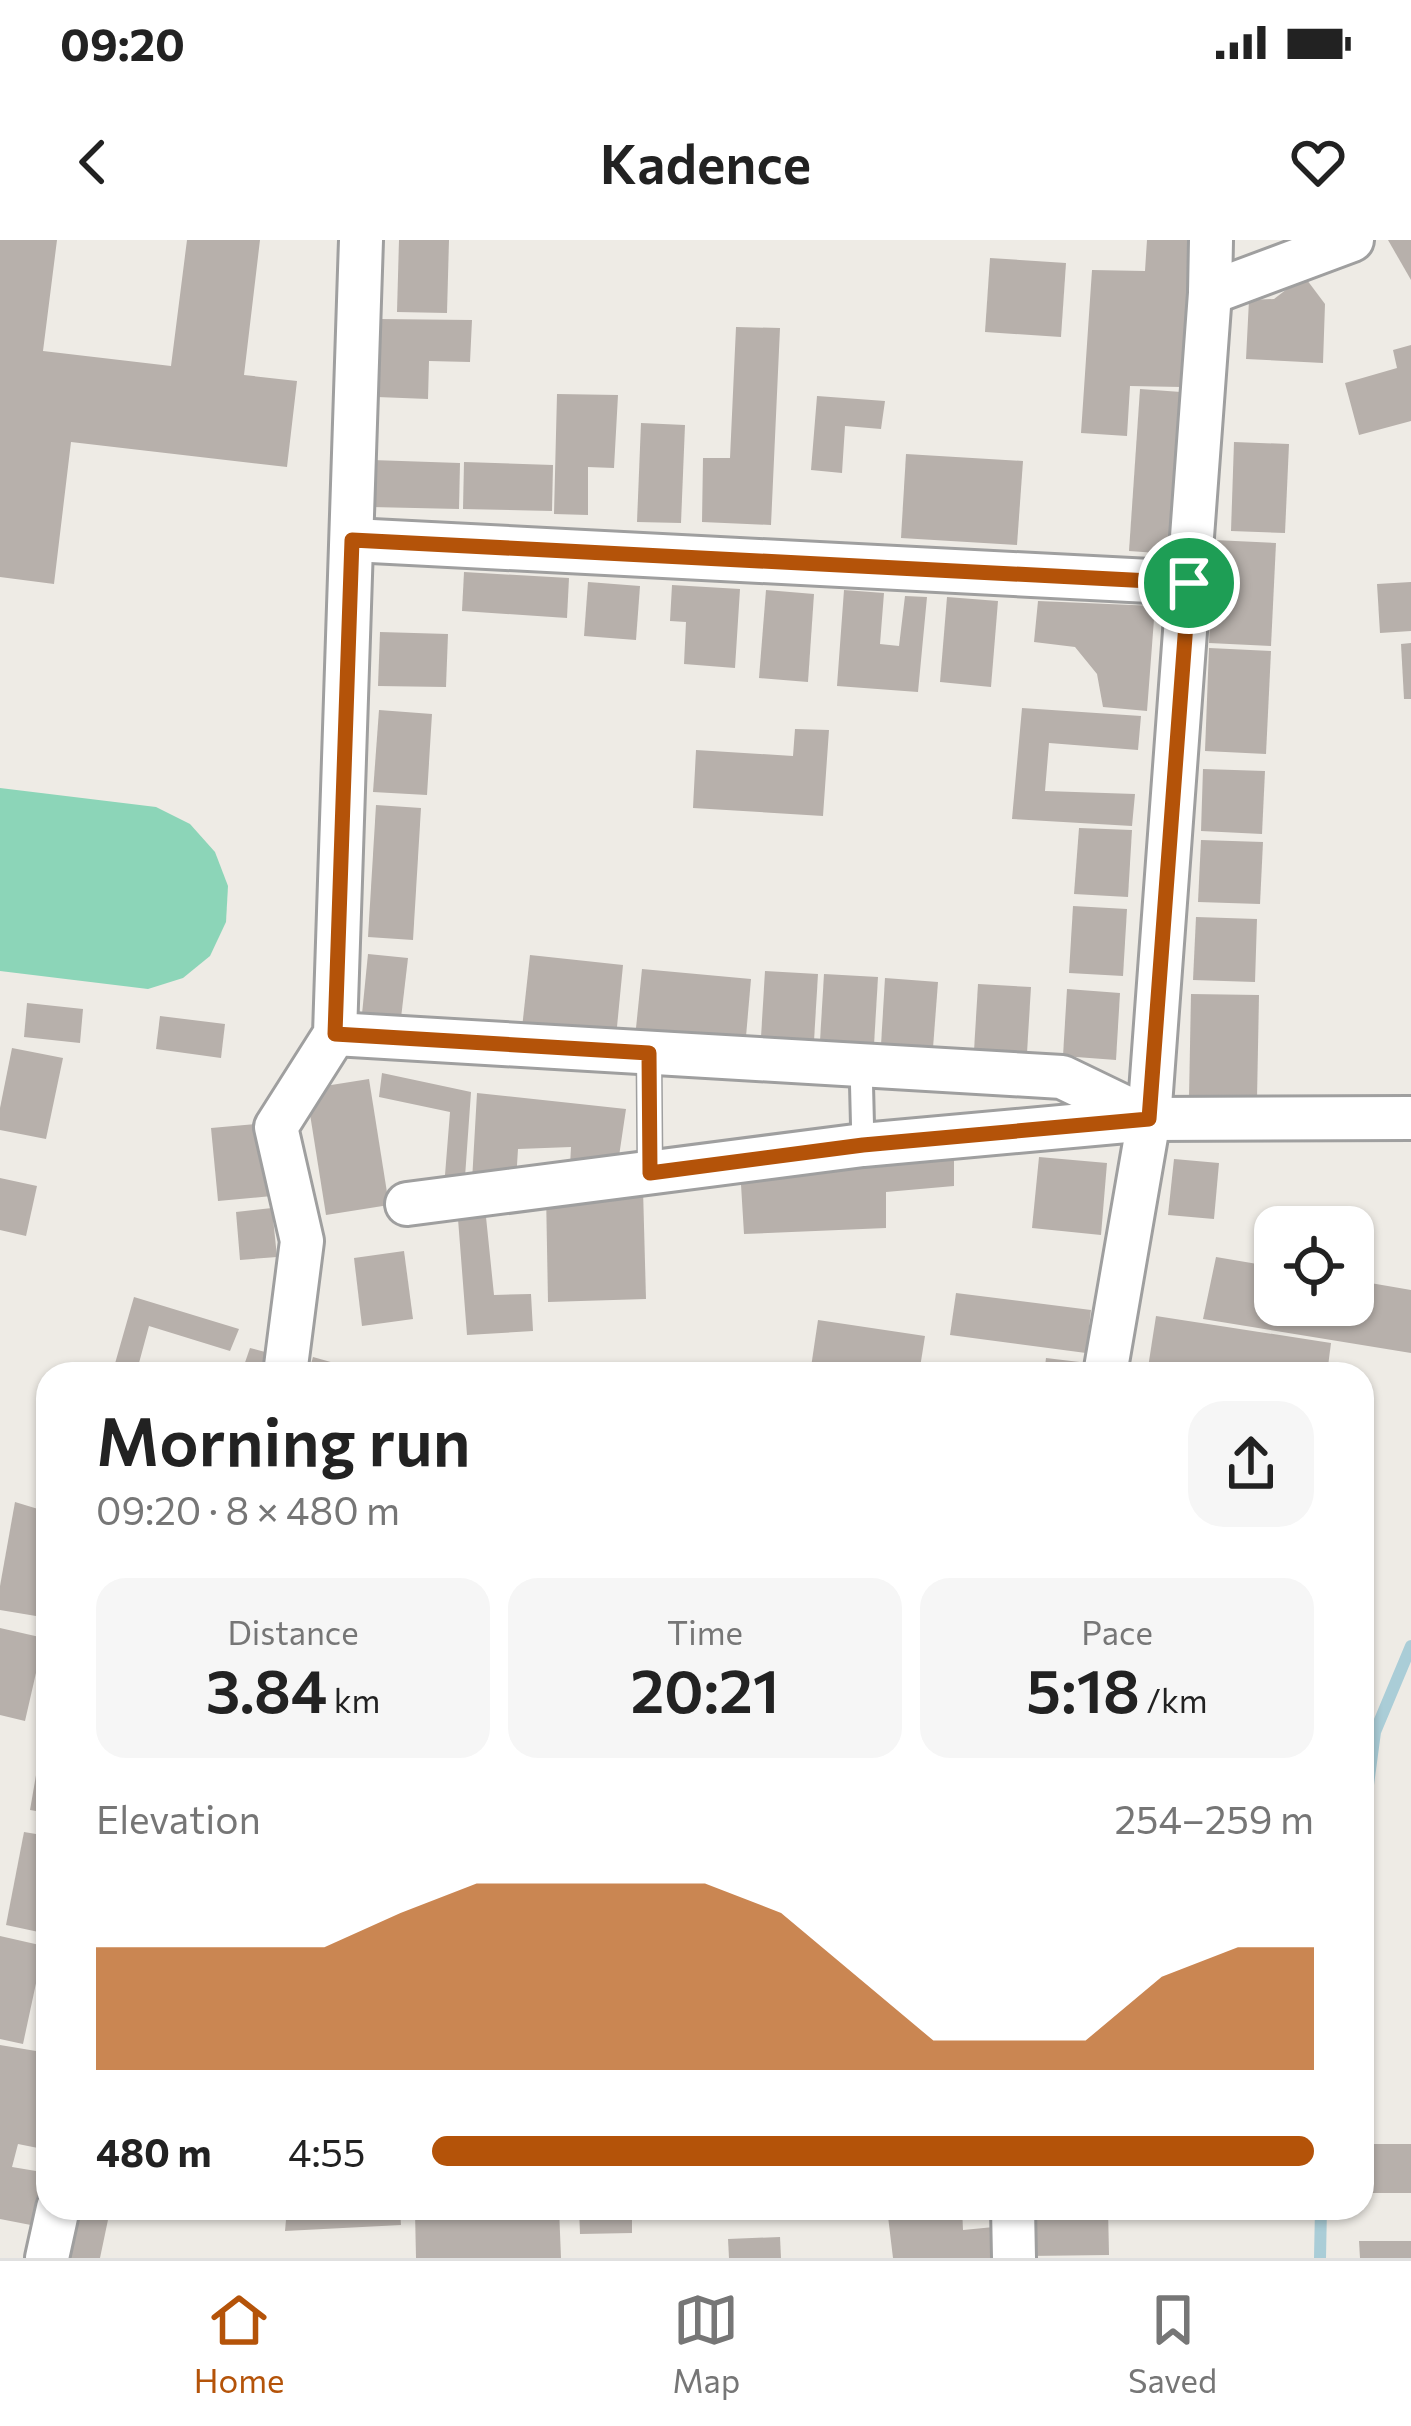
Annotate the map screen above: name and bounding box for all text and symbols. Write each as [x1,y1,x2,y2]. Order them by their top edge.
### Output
text: 09:20 [60,15,185,70]
icon: back [60,129,126,195]
text: Kadence [600,129,811,195]
icon: heart [1285,129,1351,195]
pin [1138,532,1240,634]
icon: arrive [1156,550,1222,616]
map controls [1254,1206,1374,1326]
button: locate [1254,1206,1374,1326]
text: Morning run [96,1399,471,1480]
button: share [1188,1401,1314,1527]
text: 09:20 · 8 × 480 m [96,1485,400,1533]
text: Distance [227,1611,359,1652]
text: Time [667,1611,743,1652]
text: Pace [1081,1611,1153,1652]
text: 3.84 [206,1652,327,1725]
text: 20:21 [631,1652,779,1725]
text: 5:18 [1026,1652,1140,1725]
text: km [327,1679,380,1720]
text: /km [1140,1679,1208,1720]
text: Elevation [96,1794,261,1842]
text: 254–259 m [1114,1794,1314,1842]
text: 480 m [96,2127,211,2175]
text: 4:55 [288,2127,365,2175]
tab: Home [194,2287,285,2400]
tab: Map [672,2287,740,2400]
tab: Saved [1128,2287,1217,2400]

